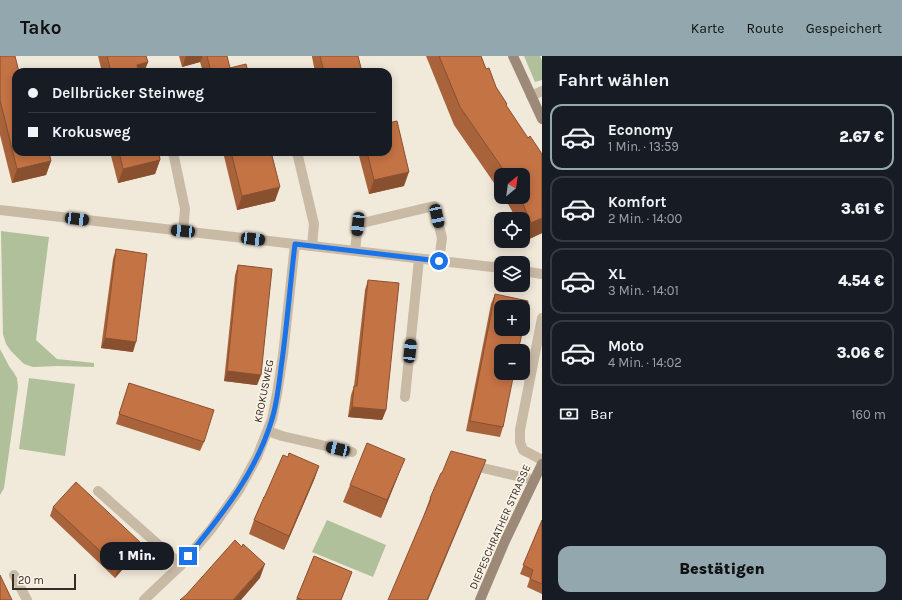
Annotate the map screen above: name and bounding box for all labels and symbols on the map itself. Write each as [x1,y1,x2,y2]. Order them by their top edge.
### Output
north arrow [494,168,530,204]
car [429,203,445,229]
car [351,211,365,237]
car [64,212,90,226]
car [171,224,195,238]
car [240,232,266,246]
route start [430,252,448,270]
car [403,338,417,364]
street label: KROKUSWEG [252,358,276,424]
car [325,440,351,458]
street label: DIEPESCHRATHER STRASSE [467,463,533,591]
callout: 1 Min. [100,542,174,570]
route end [179,547,197,565]
scale bar [12,572,76,591]

